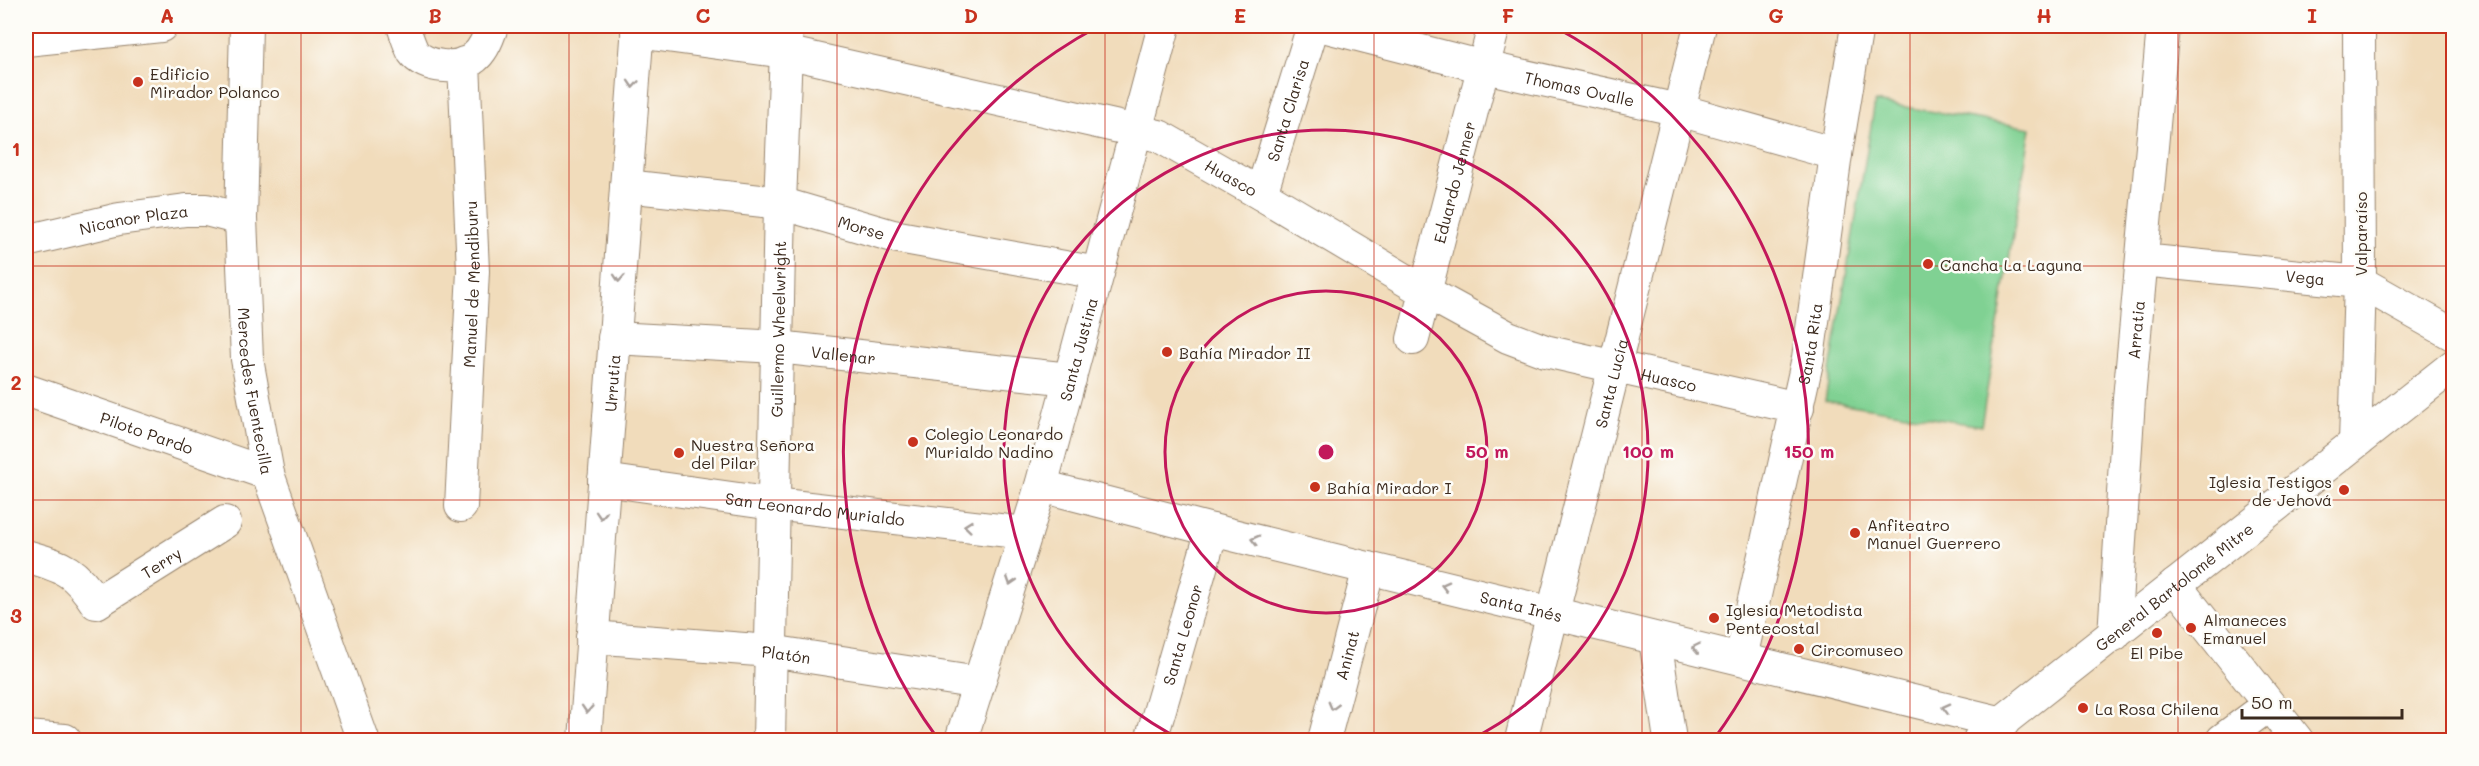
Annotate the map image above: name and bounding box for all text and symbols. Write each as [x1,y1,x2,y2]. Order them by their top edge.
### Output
text: A [160,2,174,28]
text: B [428,2,442,28]
text: C [696,2,711,28]
text: D [964,2,978,28]
text: E [1234,2,1246,28]
text: F [1502,2,1515,28]
text: G [1768,2,1784,28]
text: H [2036,2,2052,28]
text: I [2307,2,2317,28]
street label: Santa Clarisa [1261,56,1313,164]
place label: Edificio Mirador Polanco [150,63,279,102]
street label: Thomas Ovalle [1523,66,1637,110]
marker: Edificio Mirador Polanco [131,75,145,89]
one-way arrow [627,79,640,88]
street label: Eduardo Jenner [1428,119,1479,245]
text: 1 [12,135,20,161]
street label: Huasco [1202,154,1261,200]
street label: Valparaíso [2350,192,2371,276]
street label: Nicanor Plaza [77,199,189,239]
street label: Manuel de Mendiburu [458,200,484,368]
street label: Morse [836,210,888,244]
street label: Guillermo Wheelwright [765,241,790,418]
place label: Cancha La Laguna [1940,254,2083,275]
marker: Cancha La Laguna [1921,257,1935,271]
street label: Vega [2284,264,2326,289]
one-way arrow [613,274,626,283]
street label: Santa Justina [1054,295,1101,403]
street label: Arratia [2122,299,2148,360]
street label: Santa Rita [1792,301,1826,386]
street label: Mercedes Fuentecilla [234,307,278,476]
street label: Santa Lucía [1589,336,1632,430]
street label: Vallenar [810,340,877,368]
place label: Bahía Mirador II [1179,342,1311,363]
marker: Bahía Mirador II [1160,345,1174,359]
street label: Urrutia [599,354,624,412]
street label: Huasco [1639,362,1699,395]
text: 2 [10,369,22,395]
street label: Piloto Pardo [97,406,196,458]
place label: Colegio Leonardo Murialdo Nadino [925,423,1063,462]
place label: Nuestra Señora del Pilar [691,434,815,473]
marker: Colegio Leonardo Murialdo Nadino [906,435,920,449]
text: 50 m [1466,439,1508,463]
text: 100 m [1622,439,1674,463]
text: 150 m [1784,439,1834,463]
centre of rings [1316,442,1336,462]
marker: Nuestra Señora del Pilar [672,446,686,460]
place label: Iglesia Testigos de Jehová [2209,471,2332,510]
place label: Bahía Mirador I [1327,477,1451,498]
marker: Bahía Mirador I [1308,480,1322,494]
marker: Iglesia Testigos de Jehová [2337,483,2351,497]
street label: San Leonardo Murialdo [724,487,906,529]
one-way arrow [595,510,608,519]
place label: Anfiteatro Manuel Guerrero [1867,514,2000,553]
street label: General Bartolomé Mitre [2090,517,2257,655]
one-way arrow [964,520,973,533]
marker: Anfiteatro Manuel Guerrero [1848,526,1862,540]
one-way arrow [1251,535,1261,548]
street label: Terry [137,542,185,583]
one-way arrow [1005,575,1018,586]
street label: Santa Leonor [1157,581,1206,687]
one-way arrow [1440,581,1450,594]
street label: Santa Inés [1478,585,1565,626]
place label: Iglesia Metodista Pentecostal [1726,599,1863,638]
text: 3 [10,602,22,628]
place label: Almaneces Emanuel [2203,609,2287,648]
marker: Iglesia Metodista Pentecostal [1707,611,1721,625]
marker: Almaneces Emanuel [2184,621,2198,635]
marker: El Pibe [2150,626,2164,640]
street label: Aninat [1330,628,1363,682]
place label: Circomuseo [1811,639,1903,660]
street label: Platón [761,640,812,668]
one-way arrow [1691,642,1701,655]
marker: Circomuseo [1792,642,1806,656]
place label: El Pibe [2130,642,2184,663]
scale bar [2242,682,2402,720]
text: 50 m [2251,690,2293,714]
place label: La Rosa Chilena [2095,698,2219,719]
one-way arrow [1328,700,1341,710]
marker: La Rosa Chilena [2076,701,2090,715]
one-way arrow [1941,703,1951,716]
one-way arrow [581,705,594,714]

